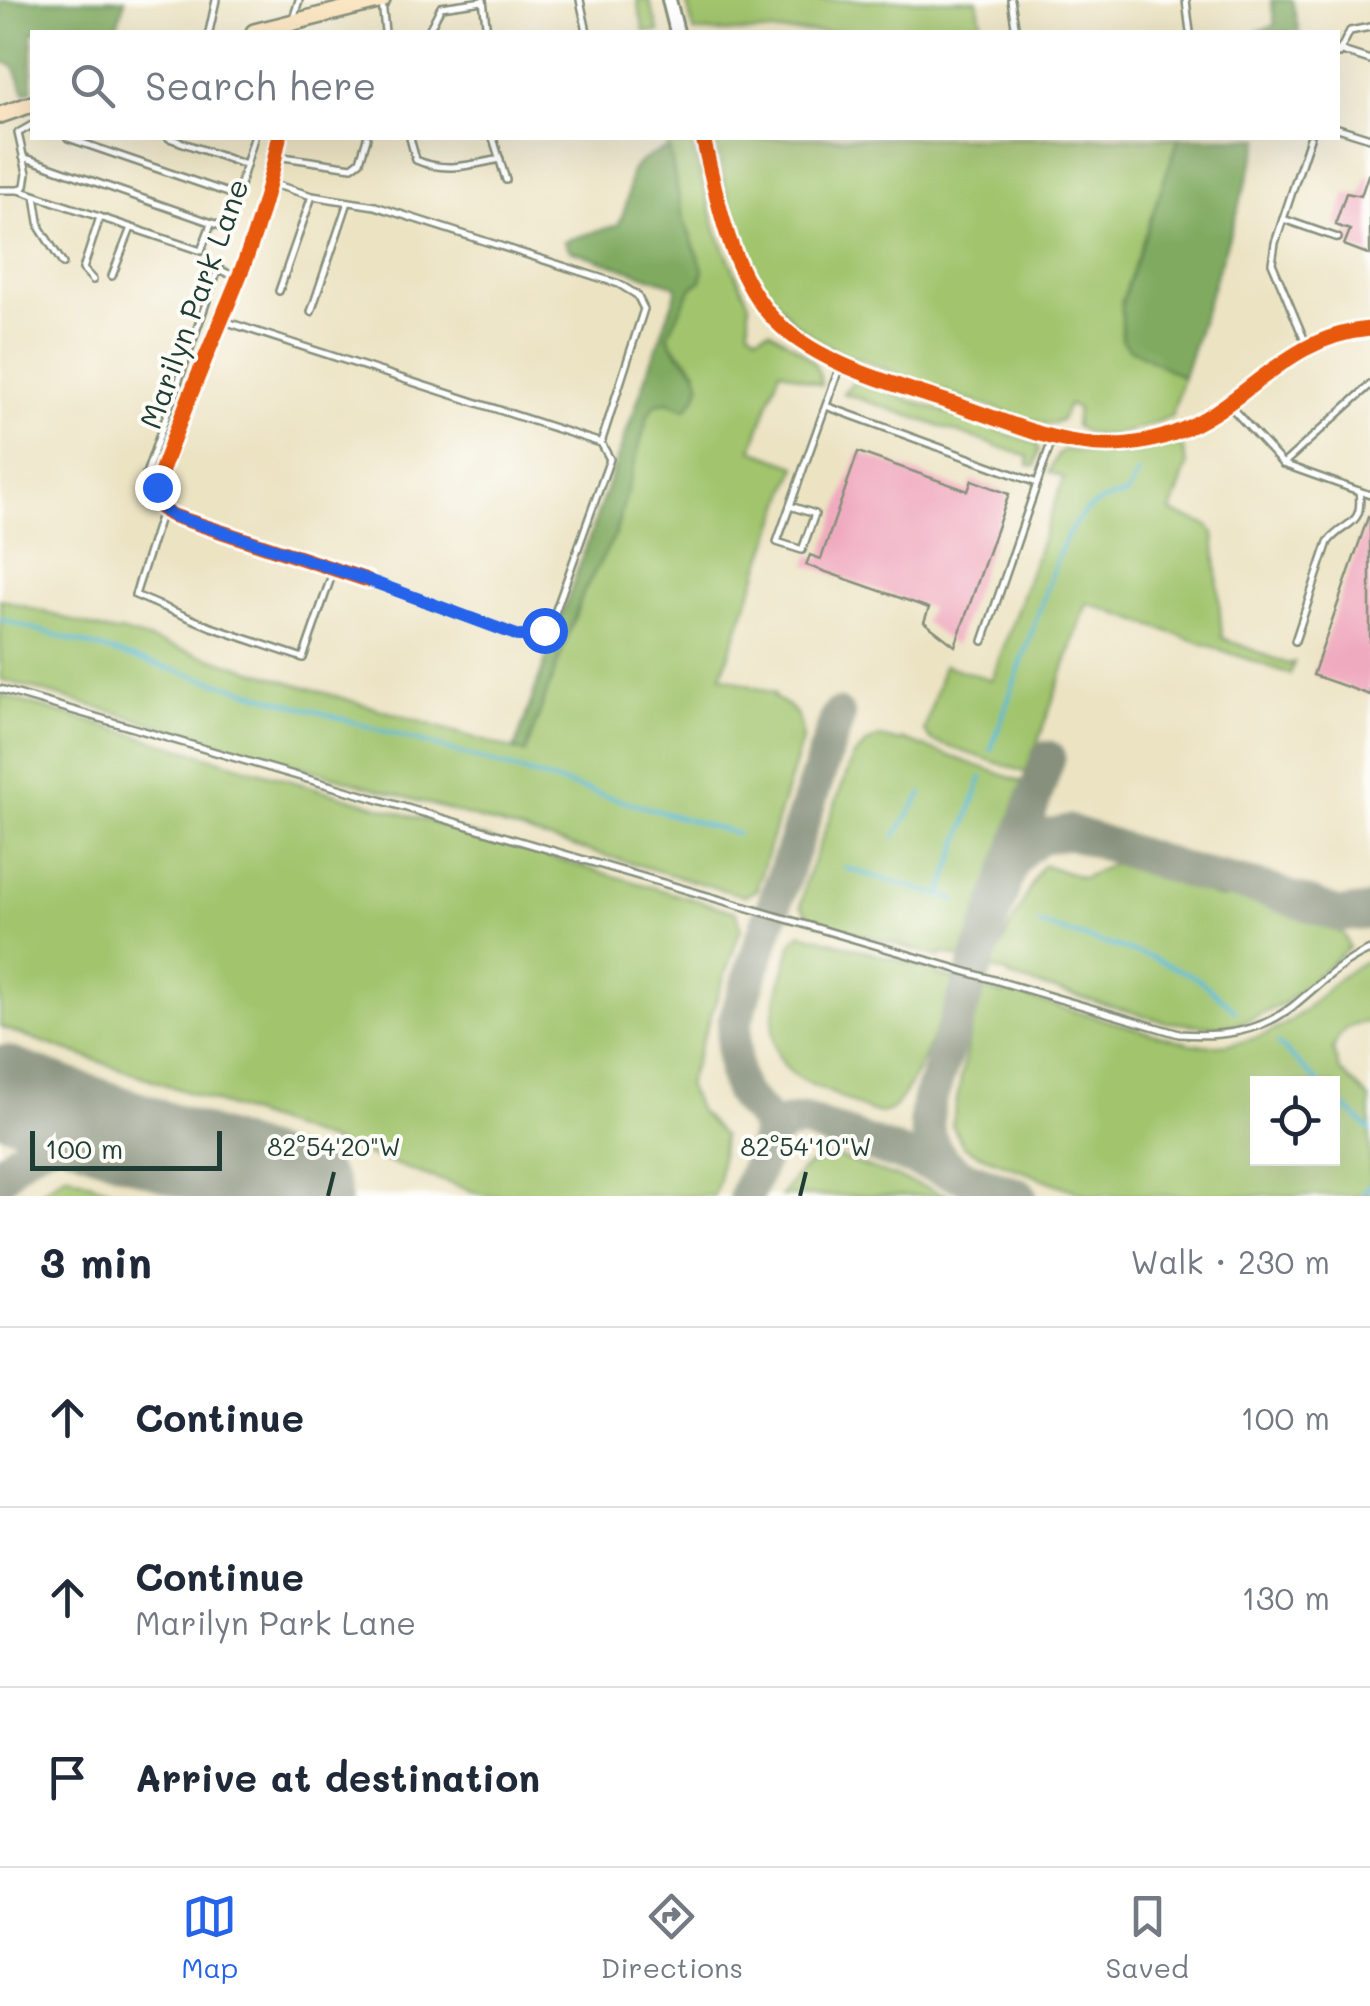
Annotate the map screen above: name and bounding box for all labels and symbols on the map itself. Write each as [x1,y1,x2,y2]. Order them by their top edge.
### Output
street label: Marilyn Park Lane [129,173,257,434]
route end [135,465,181,511]
route start [522,608,568,654]
scale bar [30,1126,222,1170]
text: 82°54'20"W [267,1130,401,1162]
text: 82°54'10"W [741,1130,871,1162]

